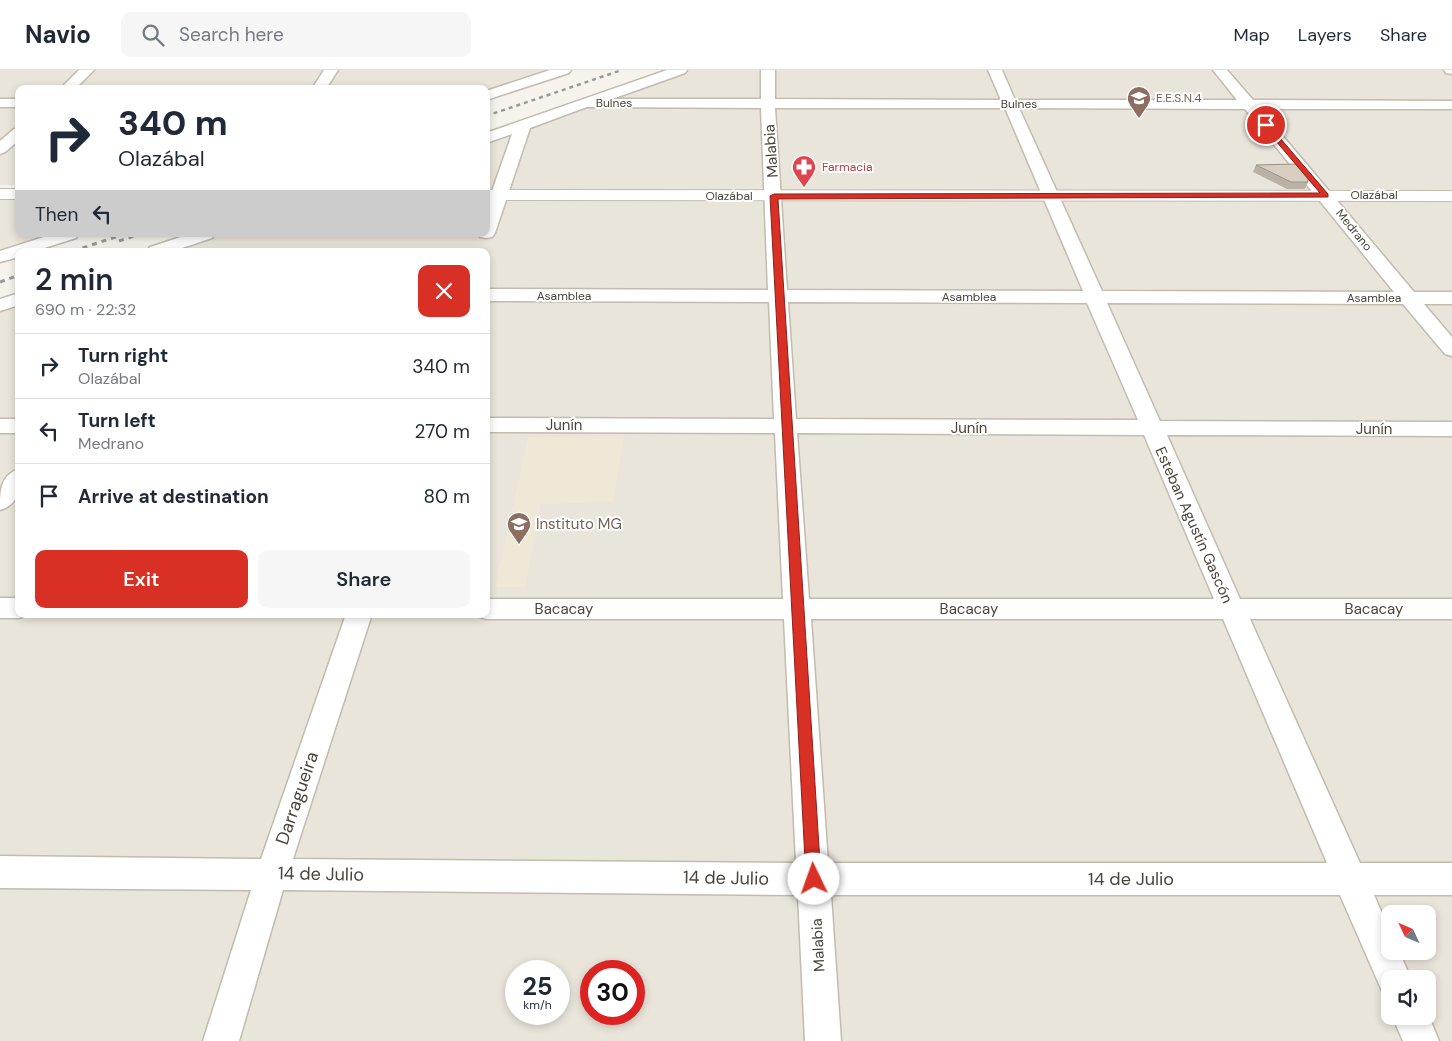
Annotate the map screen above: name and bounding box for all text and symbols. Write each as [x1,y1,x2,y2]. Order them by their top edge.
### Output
search box [121,12,471,57]
text: Navio [25,19,91,50]
icon: search [139,21,167,49]
text: Search here [179,22,284,47]
text: Map [1234,23,1270,47]
text: Layers [1298,23,1352,47]
text: Share [1380,23,1427,47]
school or university icon: E.E.S.N.4 [1126,85,1152,119]
place label: E.E.S.N.4 [1156,90,1202,106]
street label: Bulnes [596,95,632,111]
street label: Bulnes [1001,96,1037,112]
text: 340 m [118,100,228,146]
pin [1245,104,1287,146]
icon: right [35,105,100,170]
icon: arrive [1252,111,1280,139]
street label: Malabia [759,124,783,178]
text: Olazábal [118,144,205,173]
pharmacy icon: Farmacia [791,154,817,188]
place label: Farmacia [822,159,872,175]
street label: Olazábal [1350,187,1398,203]
street label: Olazábal [705,188,753,204]
icon: left [88,200,116,228]
text: Then [35,202,78,227]
street label: Medrano [1332,206,1376,254]
text: 2 min [35,260,113,299]
button: close [418,265,470,317]
street label: Asamblea [537,288,591,304]
street label: Asamblea [942,289,996,305]
street label: Asamblea [1347,290,1401,306]
text: 690 m · 22:32 [35,299,136,320]
text: Turn right [78,343,168,368]
icon: right [35,352,63,380]
text: 340 m [412,354,470,379]
text: Olazábal [78,368,141,389]
text: Turn left [78,408,156,433]
street label: Junín [546,415,582,435]
icon: left [35,417,63,445]
street label: Junín [951,418,987,438]
text: 270 m [415,419,470,444]
street label: Junín [1356,419,1392,439]
text: Medrano [78,433,144,454]
street label: Esteban Agustín Gascón [1150,444,1238,606]
icon: arrive [35,482,63,510]
text: Arrive at destination [78,484,269,509]
text: 80 m [423,484,470,509]
school or university icon: Instituto MG [506,511,532,545]
place label: Instituto MG [536,514,622,534]
button: Exit [35,550,248,608]
button: Share [258,550,470,608]
street label: Bacacay [535,599,594,619]
street label: Bacacay [940,599,999,619]
street label: Bacacay [1345,599,1404,619]
street label: Darragueira [270,748,324,848]
position arrow [787,852,839,904]
street label: 14 de Julio [278,861,364,887]
street label: 14 de Julio [683,865,769,891]
street label: 14 de Julio [1088,867,1174,891]
north arrow [1381,905,1436,960]
map controls [1381,905,1436,1025]
street label: Malabia [807,918,829,972]
speed limit sign: 30 [580,960,645,1025]
text: 25 [523,970,552,1003]
button: sound [1381,970,1436,1025]
text: km/h [523,997,552,1013]

